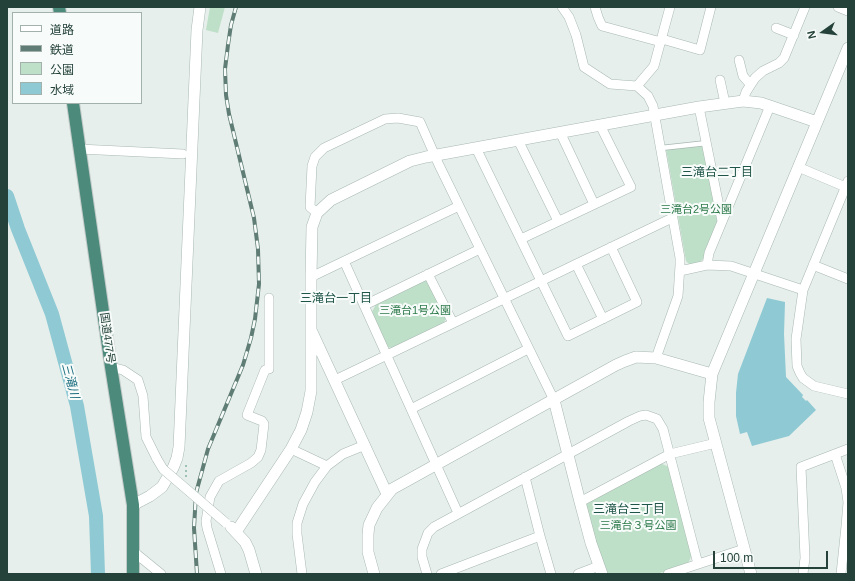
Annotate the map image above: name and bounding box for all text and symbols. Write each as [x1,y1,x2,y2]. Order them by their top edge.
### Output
legend [12,12,142,104]
north arrow [803,12,843,52]
text: 道路 [50,23,74,37]
text: N [805,30,818,40]
text: 鉄道 [50,43,74,57]
text: 公園 [50,63,74,77]
text: 水域 [50,83,74,97]
district label: 三滝台二丁目 [681,166,753,180]
park label: 三滝台2号公園 [660,203,732,217]
district label: 三滝台一丁目 [300,292,372,306]
park label: 三滝台1号公園 [379,304,451,318]
street label: 国道477号 [97,312,117,364]
water label: 三滝川 [58,362,82,400]
district label: 三滝台三丁目 [593,503,665,517]
park label: 三滝台３号公園 [600,519,676,533]
scale bar [715,543,830,569]
text: 100 m [720,551,753,565]

